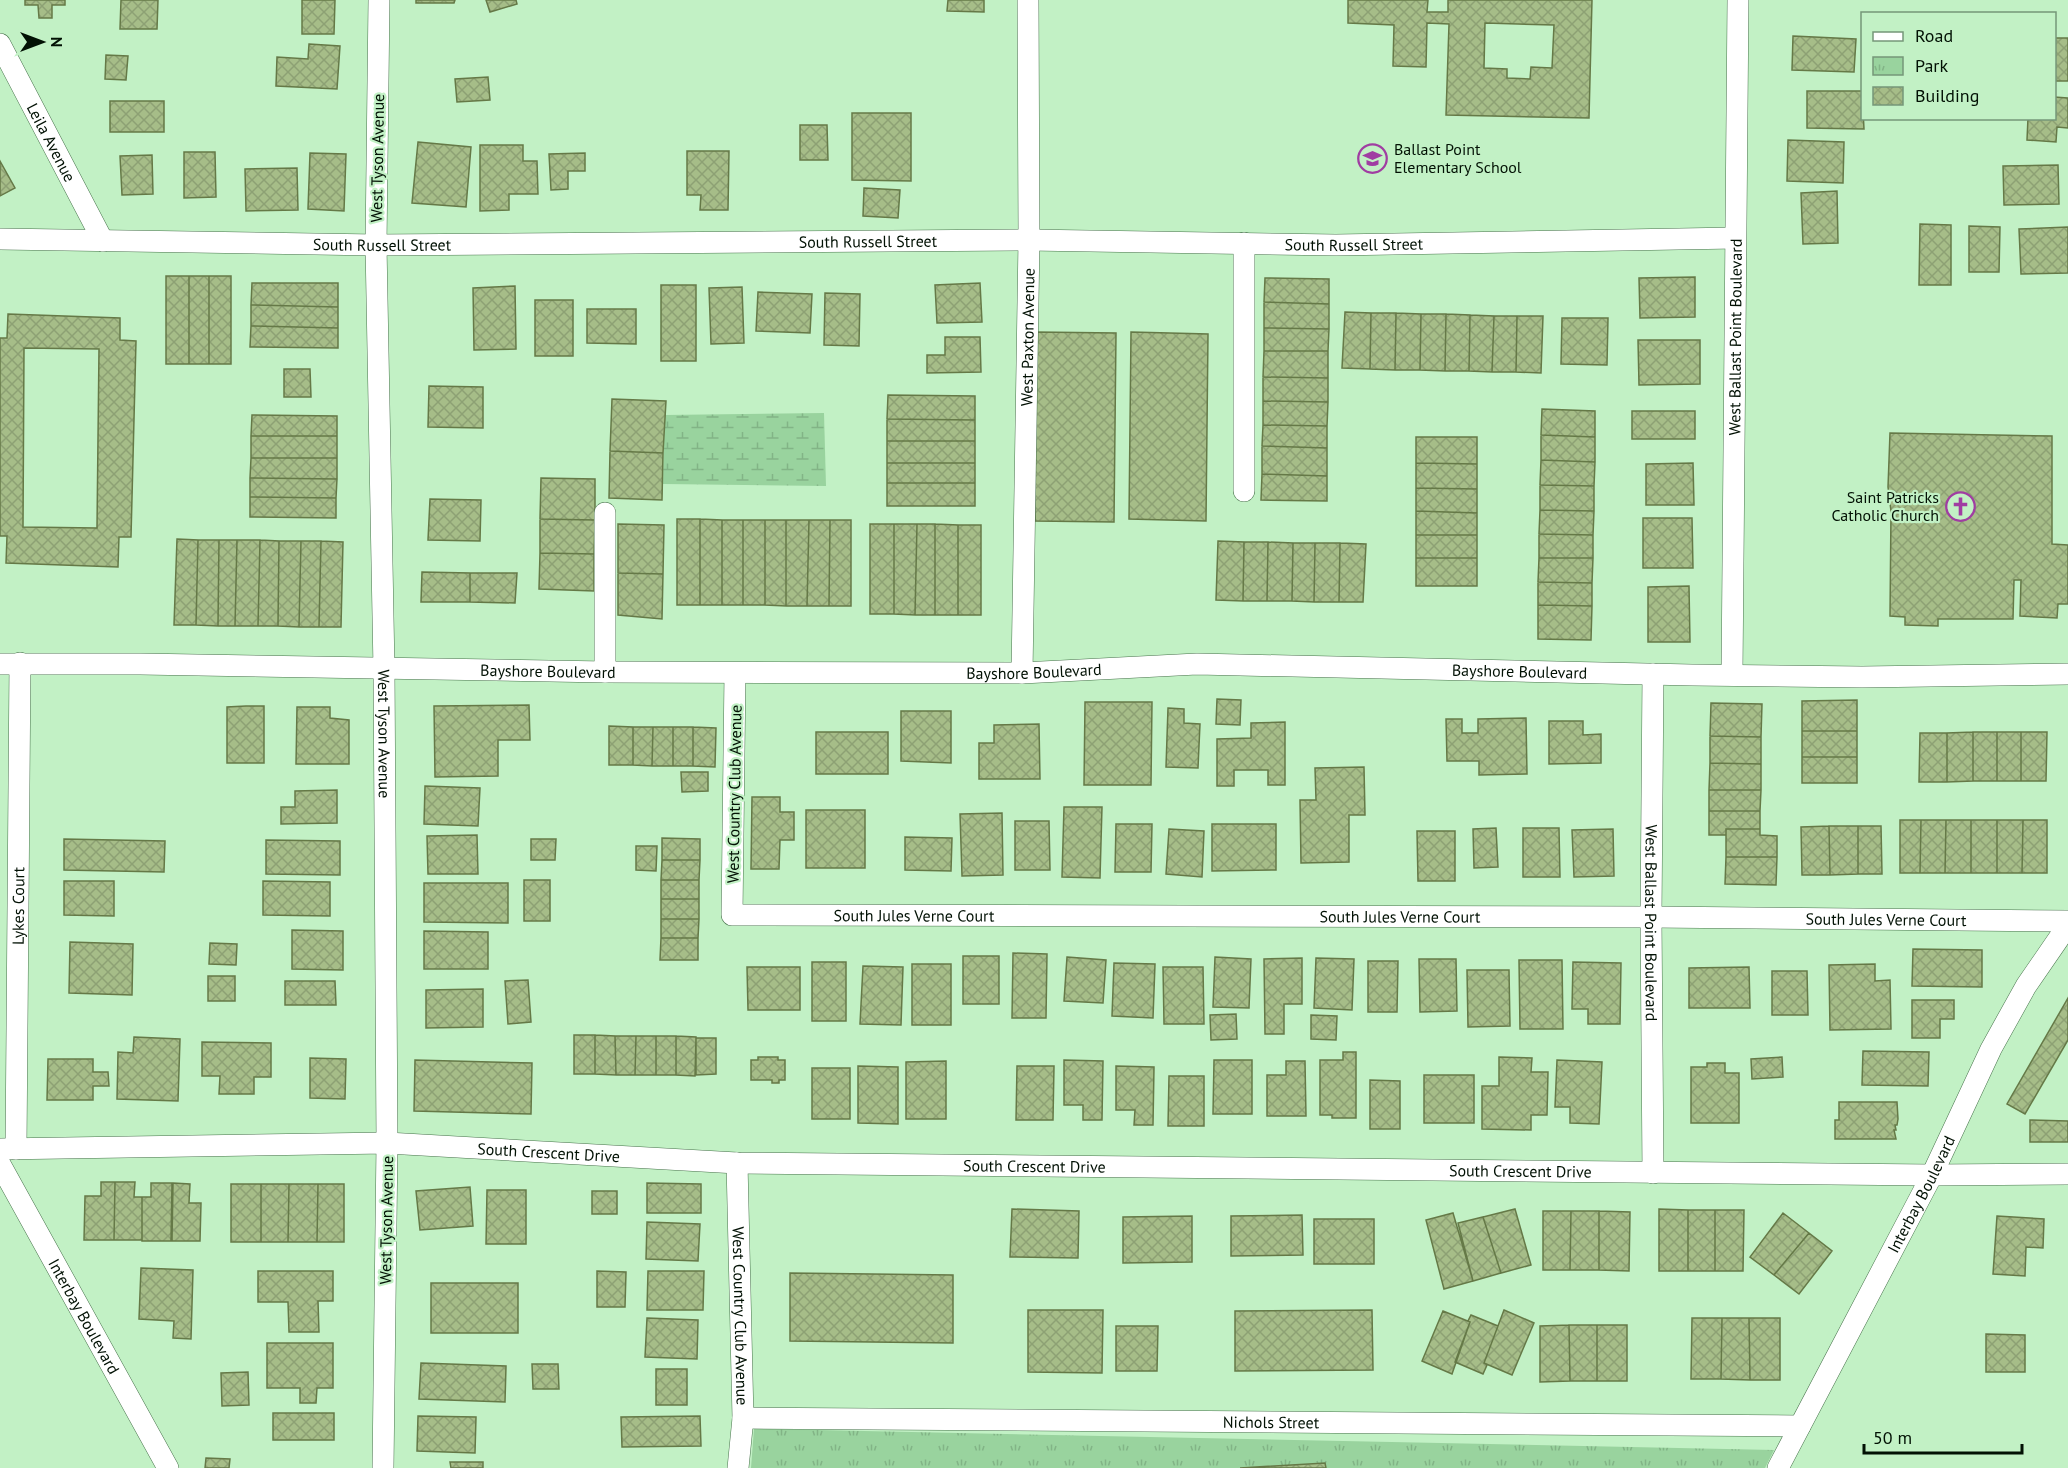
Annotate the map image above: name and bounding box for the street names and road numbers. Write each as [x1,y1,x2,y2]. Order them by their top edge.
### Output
street label: West Tyson Avenue [366,93,388,223]
street label: Leila Avenue [23,100,80,185]
street label: South Russell Street [799,231,938,252]
street label: South Russell Street [1285,233,1424,255]
street label: South Russell Street [313,234,452,255]
street label: West Ballast Point Boulevard [1724,239,1746,435]
street label: West Paxton Avenue [1016,268,1039,406]
street label: Bayshore Boulevard [966,659,1102,683]
street label: Bayshore Boulevard [480,660,616,682]
street label: Bayshore Boulevard [1452,660,1588,683]
street label: West Tyson Avenue [374,669,395,798]
street label: West Country Club Avenue [722,705,746,883]
street label: West Ballast Point Boulevard [1641,825,1662,1021]
street label: Lykes Court [8,866,28,945]
street label: South Jules Verne Court [833,905,995,926]
street label: South Jules Verne Court [1319,906,1481,927]
street label: South Jules Verne Court [1805,908,1967,930]
street label: Interbay Boulevard [1883,1132,1959,1256]
street label: South Crescent Drive [477,1138,621,1166]
street label: West Tyson Avenue [375,1155,397,1285]
street label: South Crescent Drive [963,1155,1106,1177]
street label: South Crescent Drive [1449,1160,1592,1182]
street label: West Country Club Avenue [729,1226,753,1406]
street label: Interbay Boulevard [44,1255,124,1377]
street label: Nichols Street [1223,1412,1320,1432]

